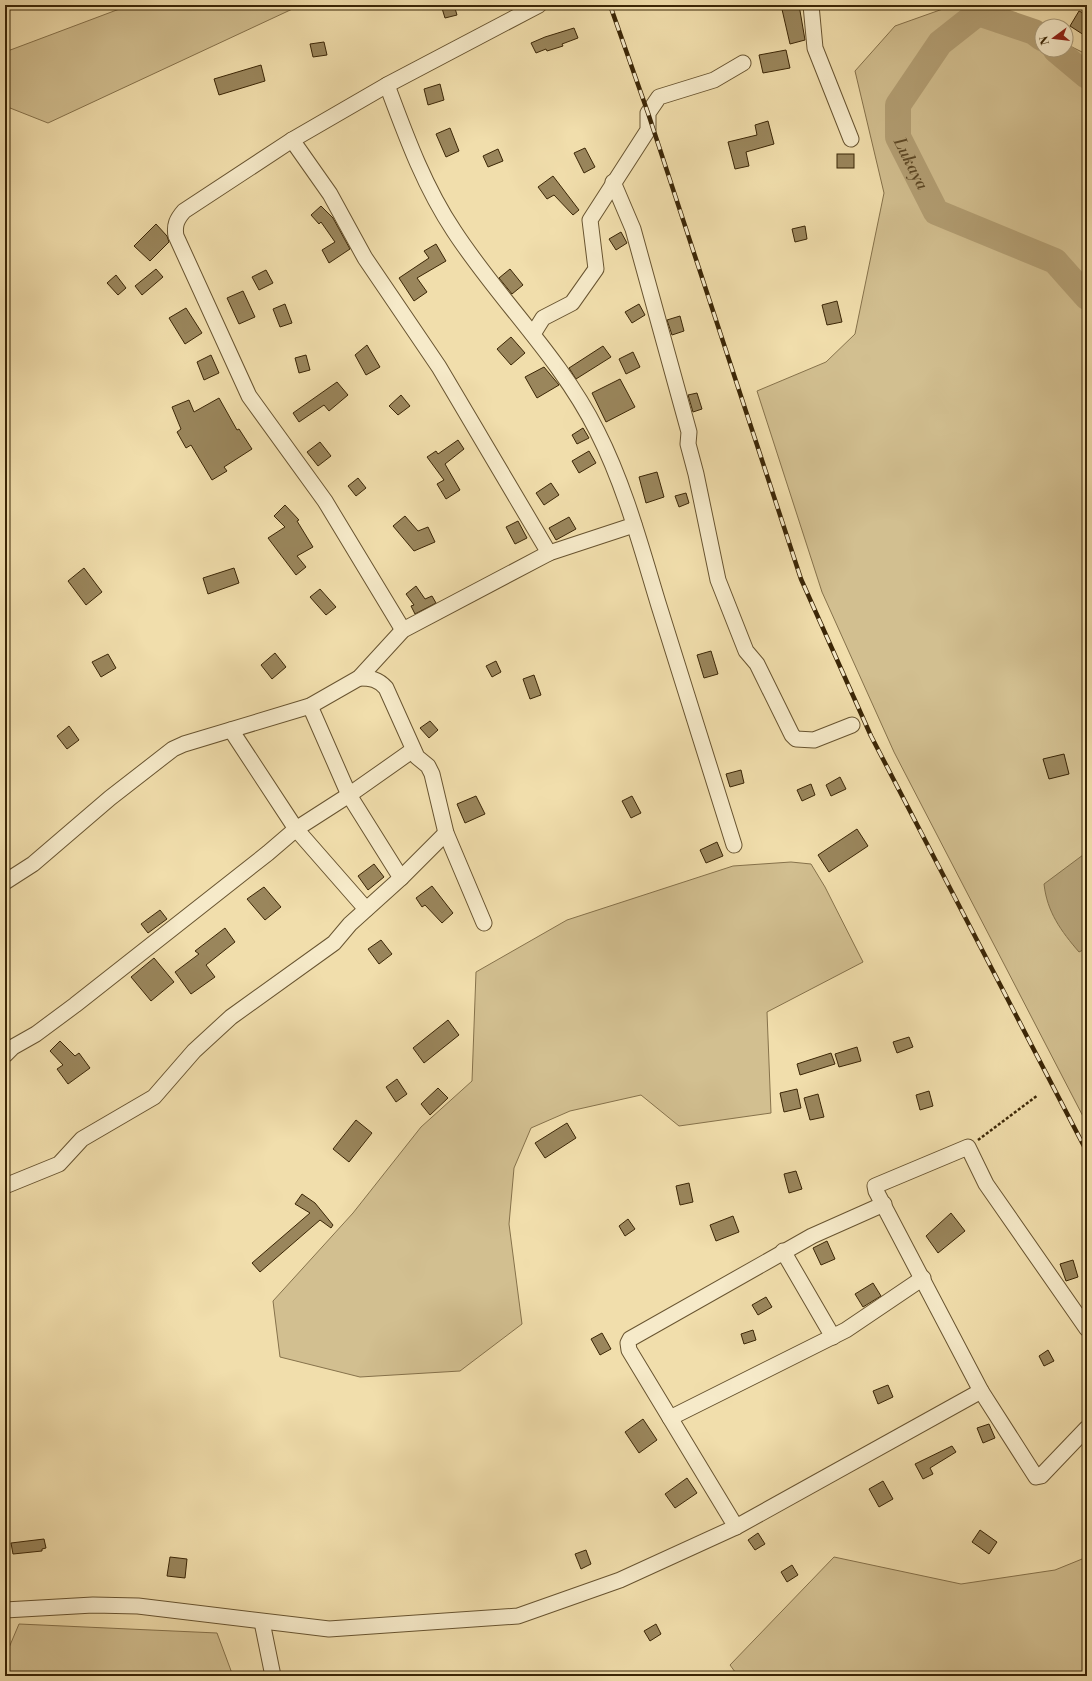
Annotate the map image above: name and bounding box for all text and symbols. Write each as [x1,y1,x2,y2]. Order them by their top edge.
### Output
north arrow [1034,18,1074,58]
text: N [1037,34,1053,46]
water label: Lukaya [888,133,933,194]

